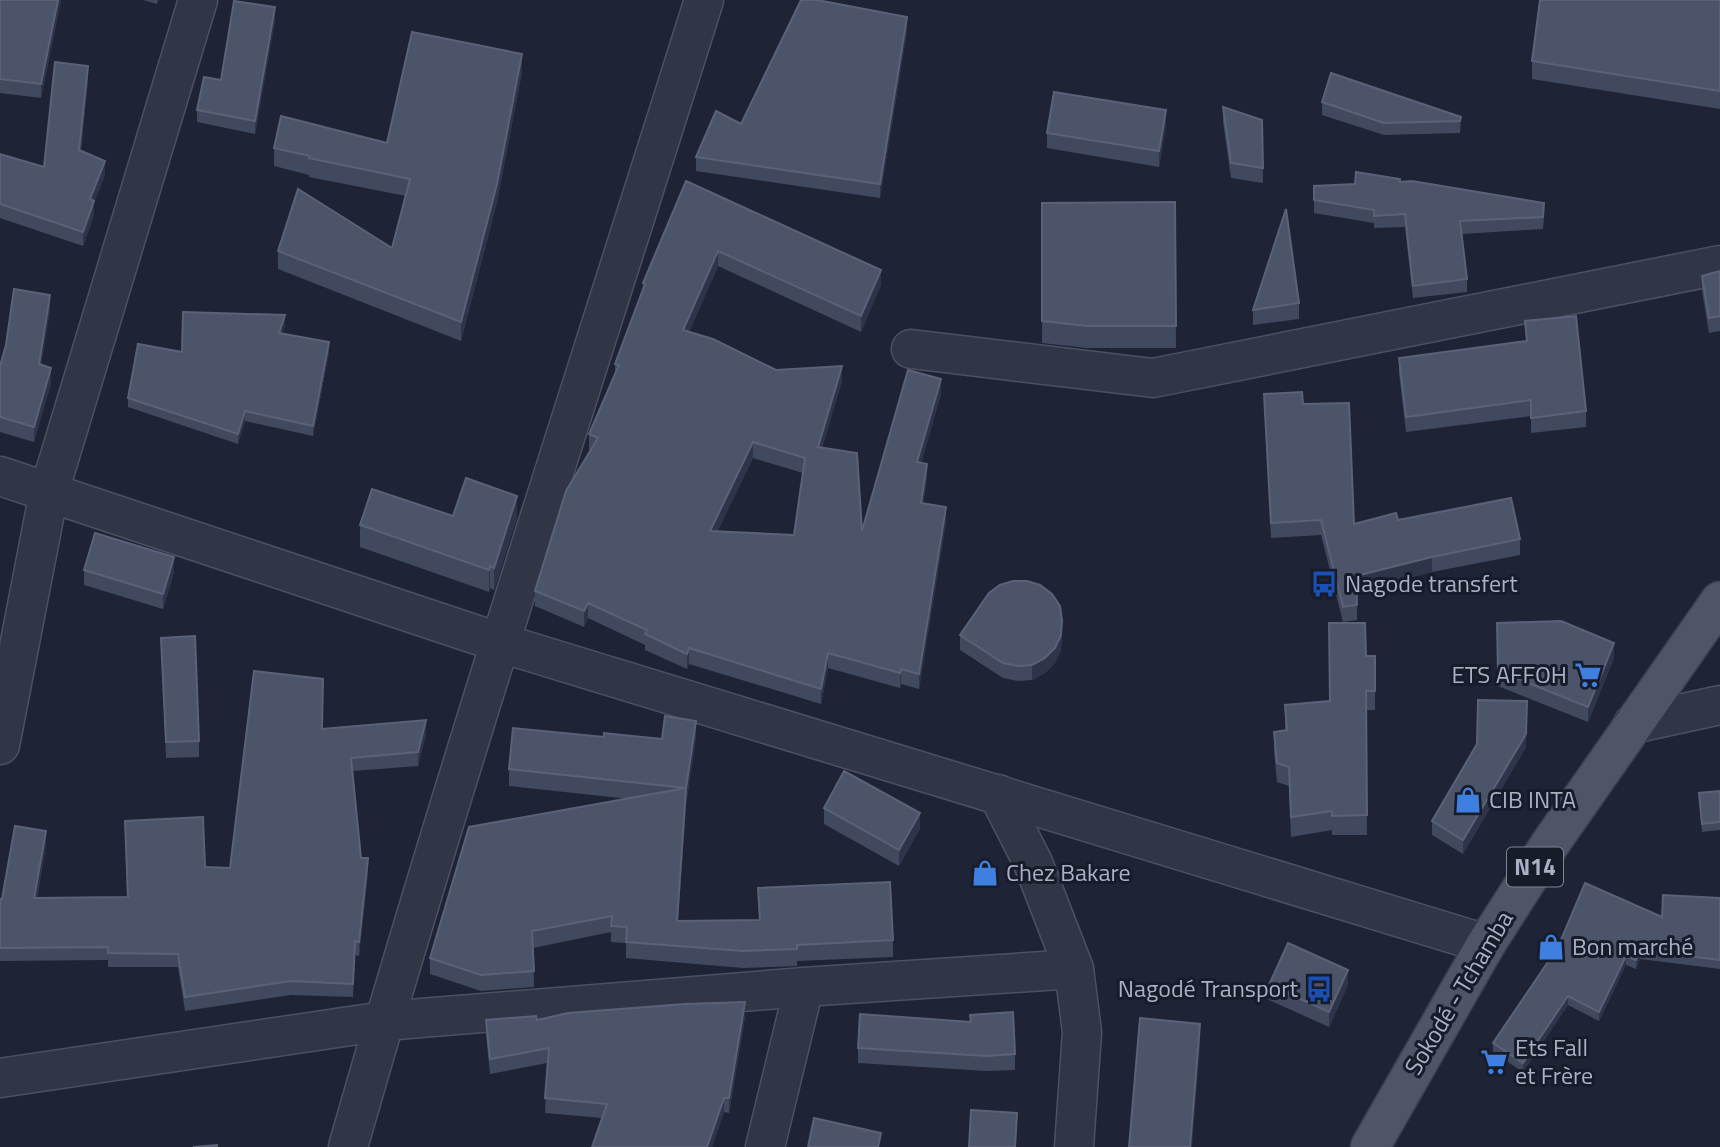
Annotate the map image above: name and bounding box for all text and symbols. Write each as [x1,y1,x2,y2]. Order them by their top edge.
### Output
place label: Nagode transfert [1345,565,1518,601]
bus stop icon: Nagode transfert [1309,569,1339,599]
place label: ETS AFFOH [1451,656,1567,692]
supermarket icon: ETS AFFOH [1573,660,1603,690]
place label: CIB INTA [1489,781,1576,817]
shop icon: CIB INTA [1453,785,1483,815]
road number: N14 [1507,848,1563,887]
place label: Chez Bakare [1006,854,1131,890]
shop icon: Chez Bakare [970,858,1000,888]
street label: Sokodé - Tchamba [1395,904,1521,1081]
place label: Bon marché [1572,928,1693,964]
shop icon: Bon marché [1536,932,1566,962]
place label: Nagodé Transport [1118,970,1299,1006]
bus stop icon: Nagodé Transport [1304,974,1334,1004]
place label: Ets Fall et Frère [1515,1029,1593,1093]
supermarket icon: Ets Fall et Frère [1479,1047,1509,1077]

